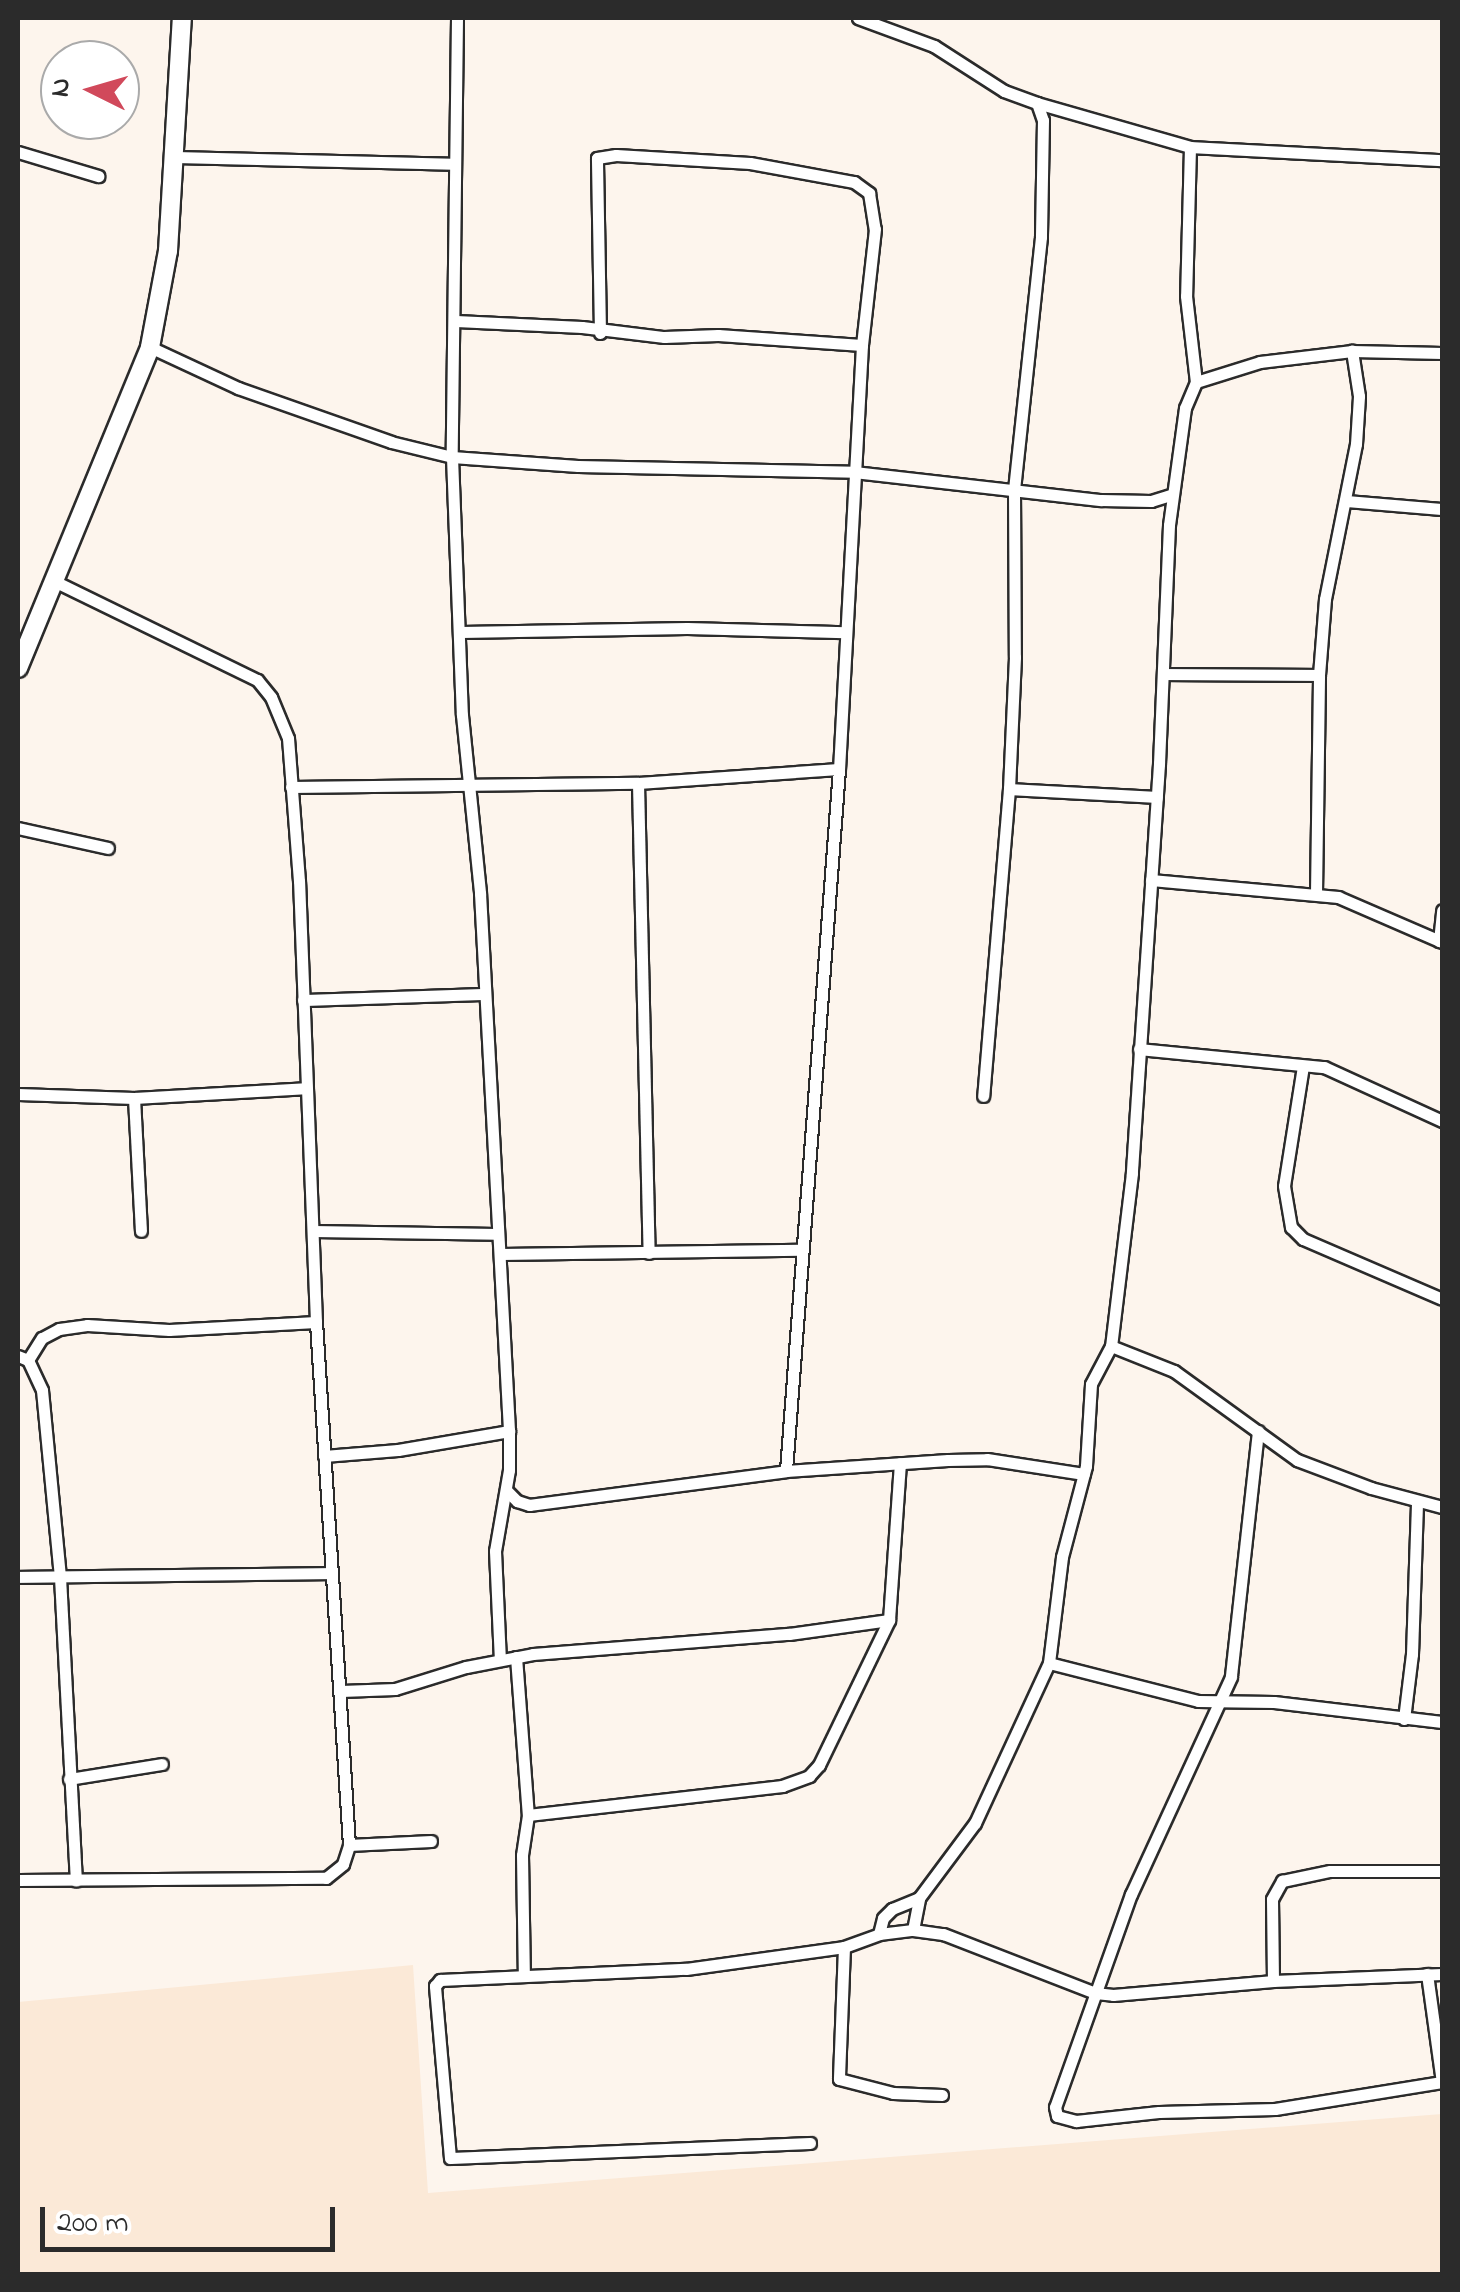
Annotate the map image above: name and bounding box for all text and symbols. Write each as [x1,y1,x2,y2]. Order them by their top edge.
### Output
north arrow [40,40,140,140]
text: N [40,76,83,99]
scale bar [45,2187,340,2249]
text: 200 m [57,2202,129,2246]

